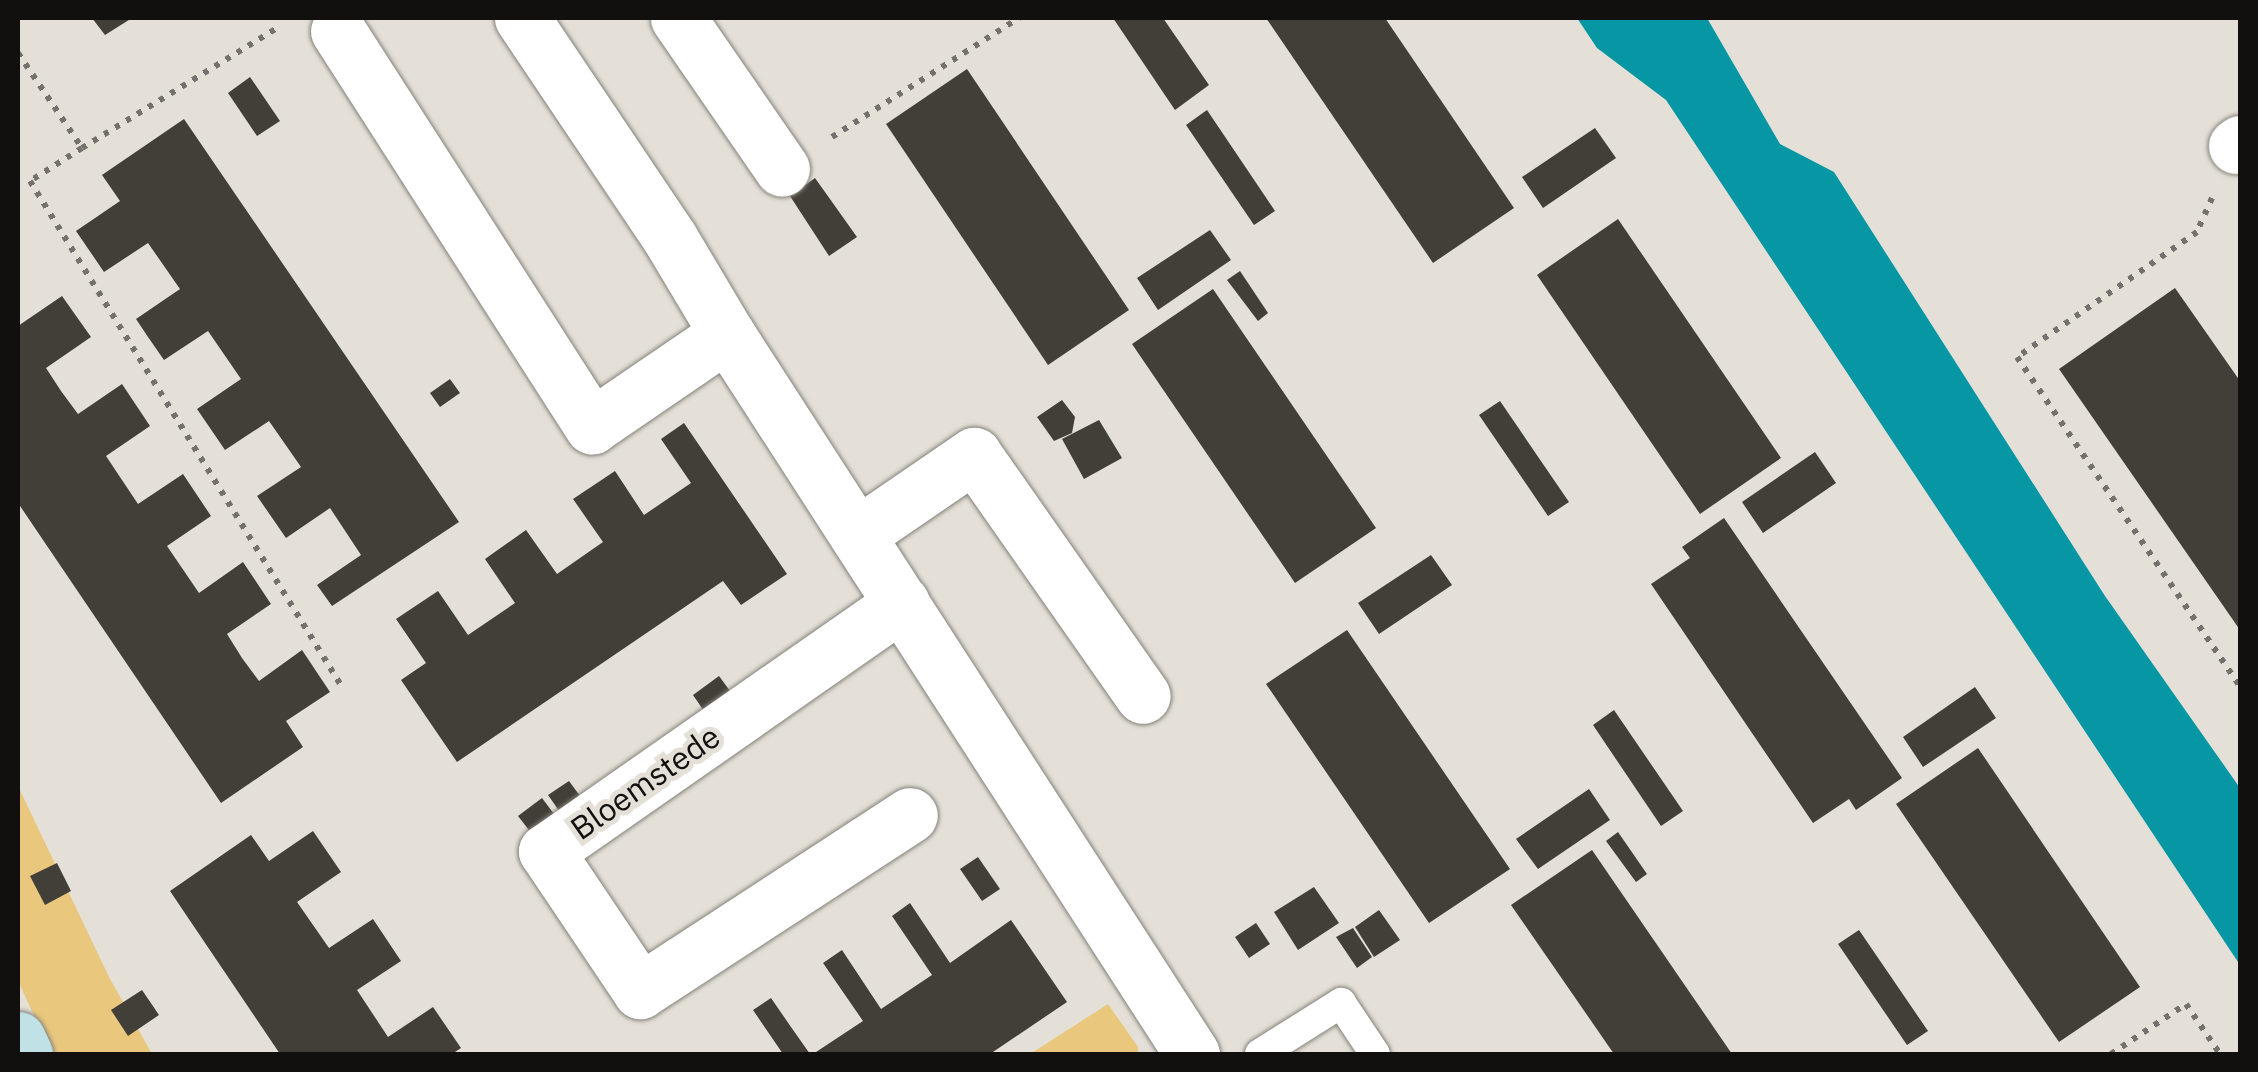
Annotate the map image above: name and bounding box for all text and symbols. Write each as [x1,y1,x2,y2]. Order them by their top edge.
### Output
street label: Bloemstede [563,717,727,847]

